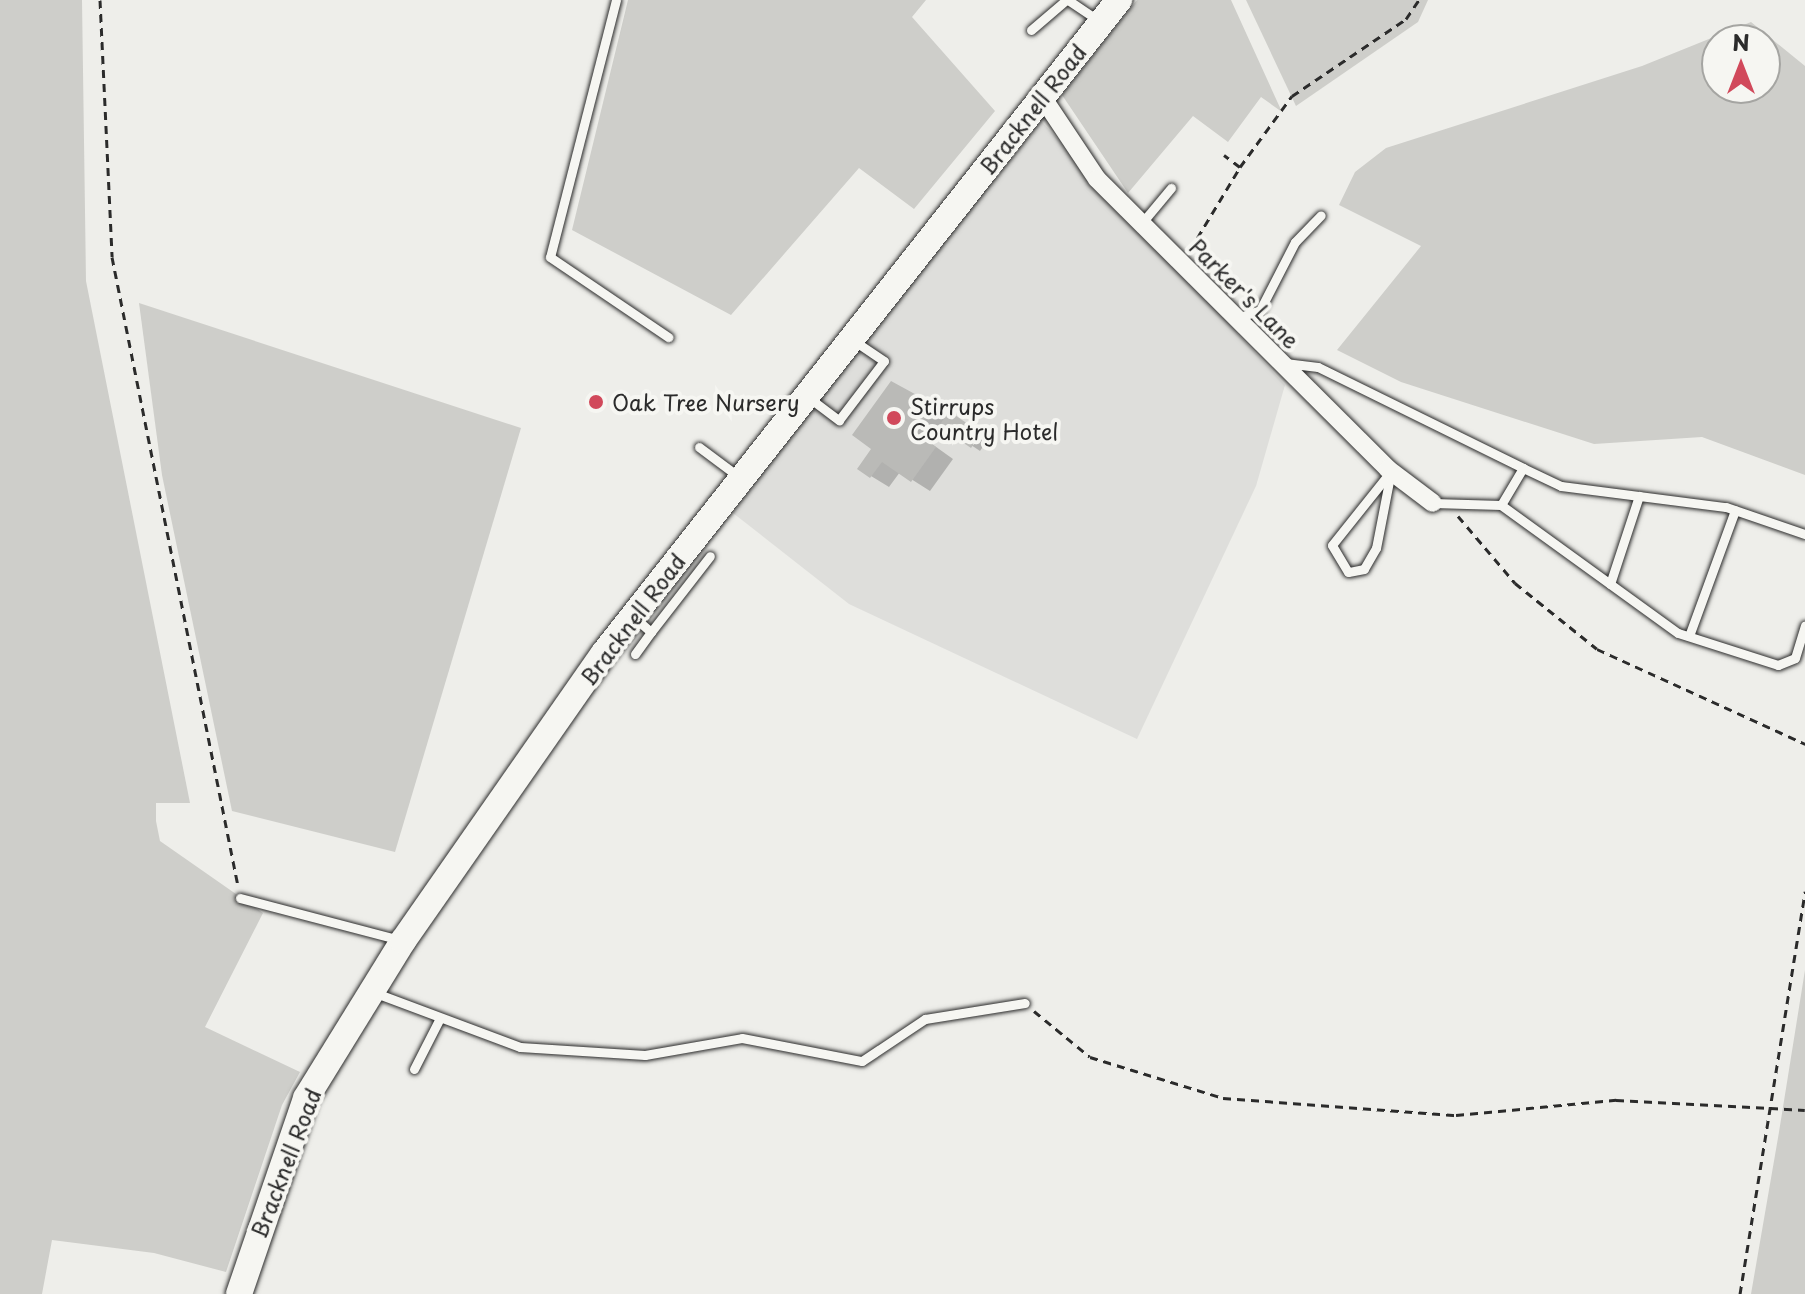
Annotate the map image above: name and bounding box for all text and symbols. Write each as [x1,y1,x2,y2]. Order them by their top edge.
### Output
north arrow [1701,24,1781,104]
text: N [1732,25,1750,58]
street label: Bracknell Road [973,38,1091,180]
street label: Parker's Lane [1185,233,1305,353]
place label: Oak Tree Nursery [612,389,803,415]
place label: Stirrups Country Hotel [910,392,1060,444]
marker: Oak Tree Nursery [587,393,605,411]
marker: Stirrups Country Hotel [885,409,903,427]
street label: Bracknell Road [574,547,690,691]
street label: Bracknell Road [244,1084,326,1242]

